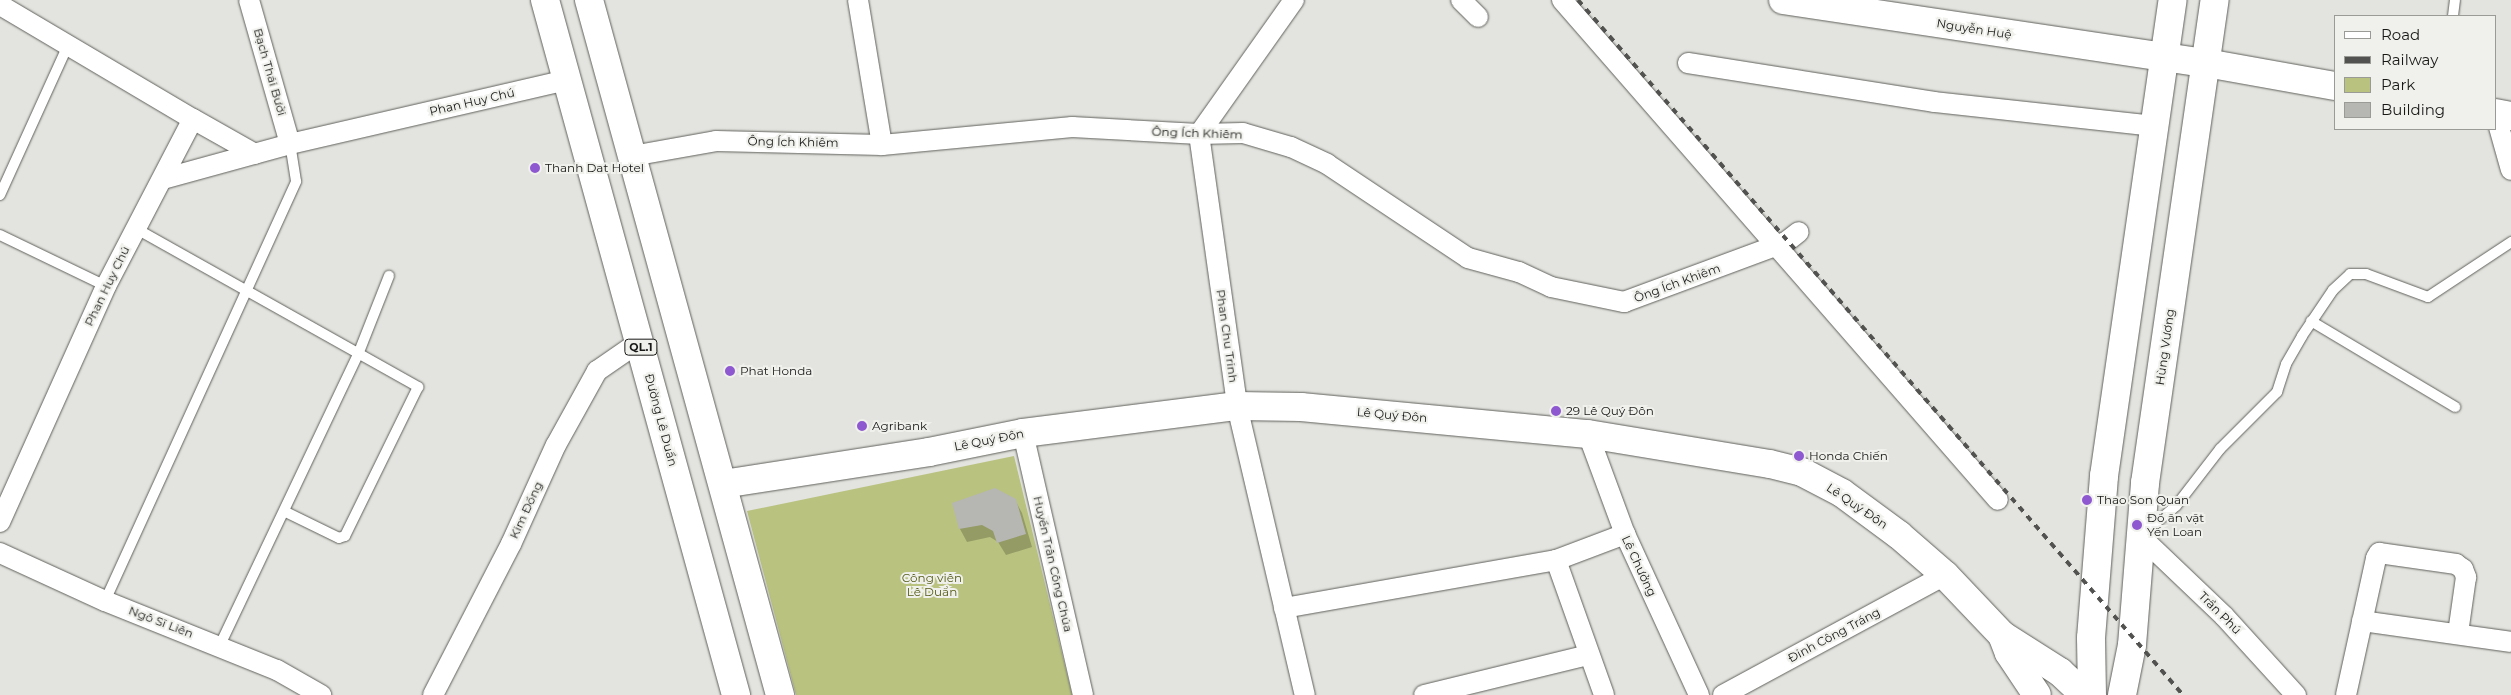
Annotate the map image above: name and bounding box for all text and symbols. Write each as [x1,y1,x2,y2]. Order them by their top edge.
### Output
legend [2334,15,2496,130]
street label: Nguyễn Huệ [1935,16,2013,42]
text: Road [2381,25,2420,44]
street label: Bạch Thái Bưởi [251,27,289,117]
text: Railway [2381,50,2438,69]
text: Park [2381,75,2415,94]
street label: Phan Huy Chú [428,85,516,119]
text: Building [2381,100,2445,119]
street label: Ông Ích Khiêm [1151,124,1243,142]
street label: Ông Ích Khiêm [747,134,839,150]
place label: Thanh Dat Hotel [545,161,644,175]
marker: Thanh Dat Hotel [529,162,541,174]
street label: Phan Huy Chú [81,244,133,328]
street label: Ông Ích Khiêm [1632,261,1722,305]
street label: Phan Chu Trinh [1213,289,1241,383]
street label: Hùng Vương [2153,308,2177,386]
road number: QL.1 [624,338,658,356]
place label: Phat Honda [740,364,812,378]
marker: Phat Honda [724,365,736,377]
street label: Đường Lê Duẩn [642,372,680,468]
place label: 29 Lê Quý Đôn [1566,404,1654,418]
street label: Lê Quý Đôn [1356,405,1428,425]
marker: 29 Lê Quý Đôn [1550,405,1562,417]
place label: Agribank [872,419,927,433]
marker: Agribank [856,420,868,432]
street label: Lê Quý Đôn [953,426,1025,454]
place label: Honda Chiến [1809,449,1888,463]
marker: Honda Chiến [1793,450,1805,462]
street label: Kim Đồng [506,479,546,541]
street label: Lê Quý Đôn [1824,480,1890,532]
place label: Thao Son Quan [2097,493,2189,507]
marker: Thao Son Quan [2081,494,2093,506]
street label: Huyền Trân Công Chúa [1030,495,1076,633]
place label: Đồ ăn vặt Yến Loan [2147,511,2204,539]
marker: Đồ ăn vặt Yến Loan [2131,519,2143,531]
street label: Lê Chưởng [1619,533,1659,599]
park label: Công viên Lê Duẩn [902,571,962,599]
street label: Trần Phú [2196,589,2244,637]
street label: Ngô Sĩ Liên [127,603,195,641]
street label: Đinh Công Tráng [1785,605,1883,665]

